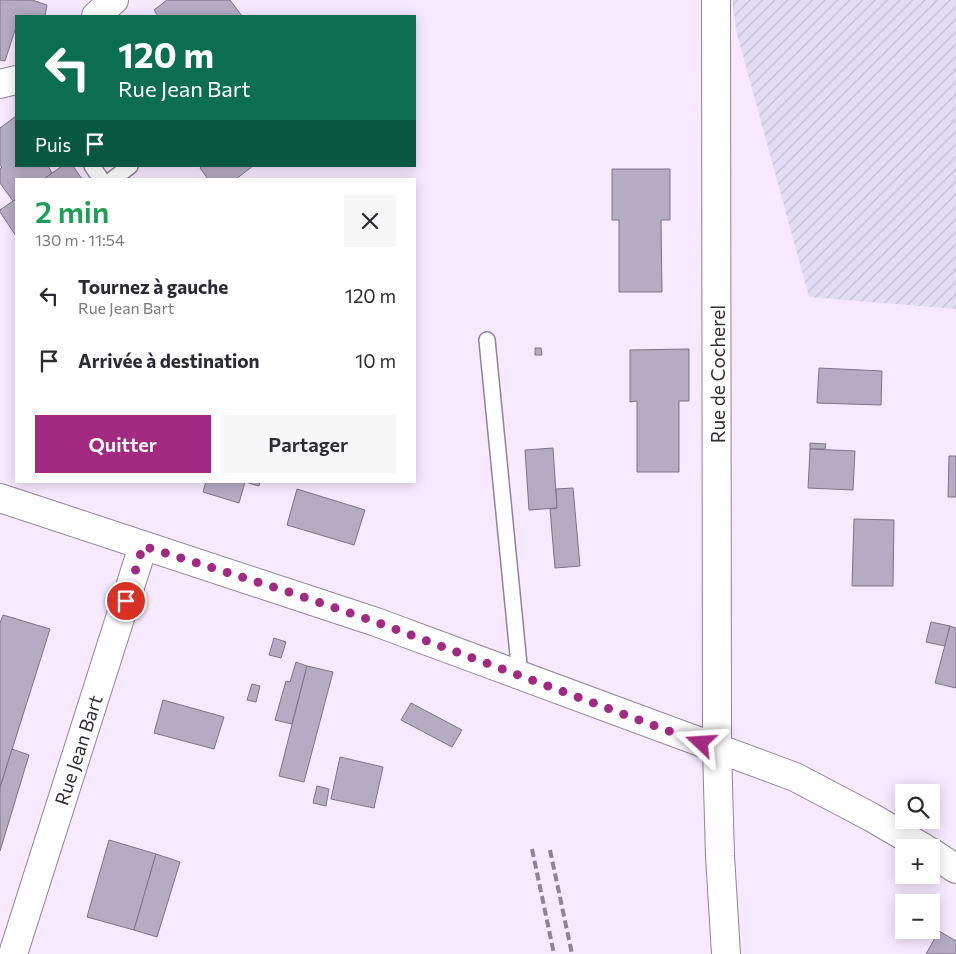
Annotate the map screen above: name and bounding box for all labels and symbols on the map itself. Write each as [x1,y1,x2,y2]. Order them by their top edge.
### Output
street label: Rue de Cocherel [706,305,729,443]
pin [105,580,147,622]
street label: Rue Jean Bart [49,692,107,808]
position arrow [674,716,726,768]

